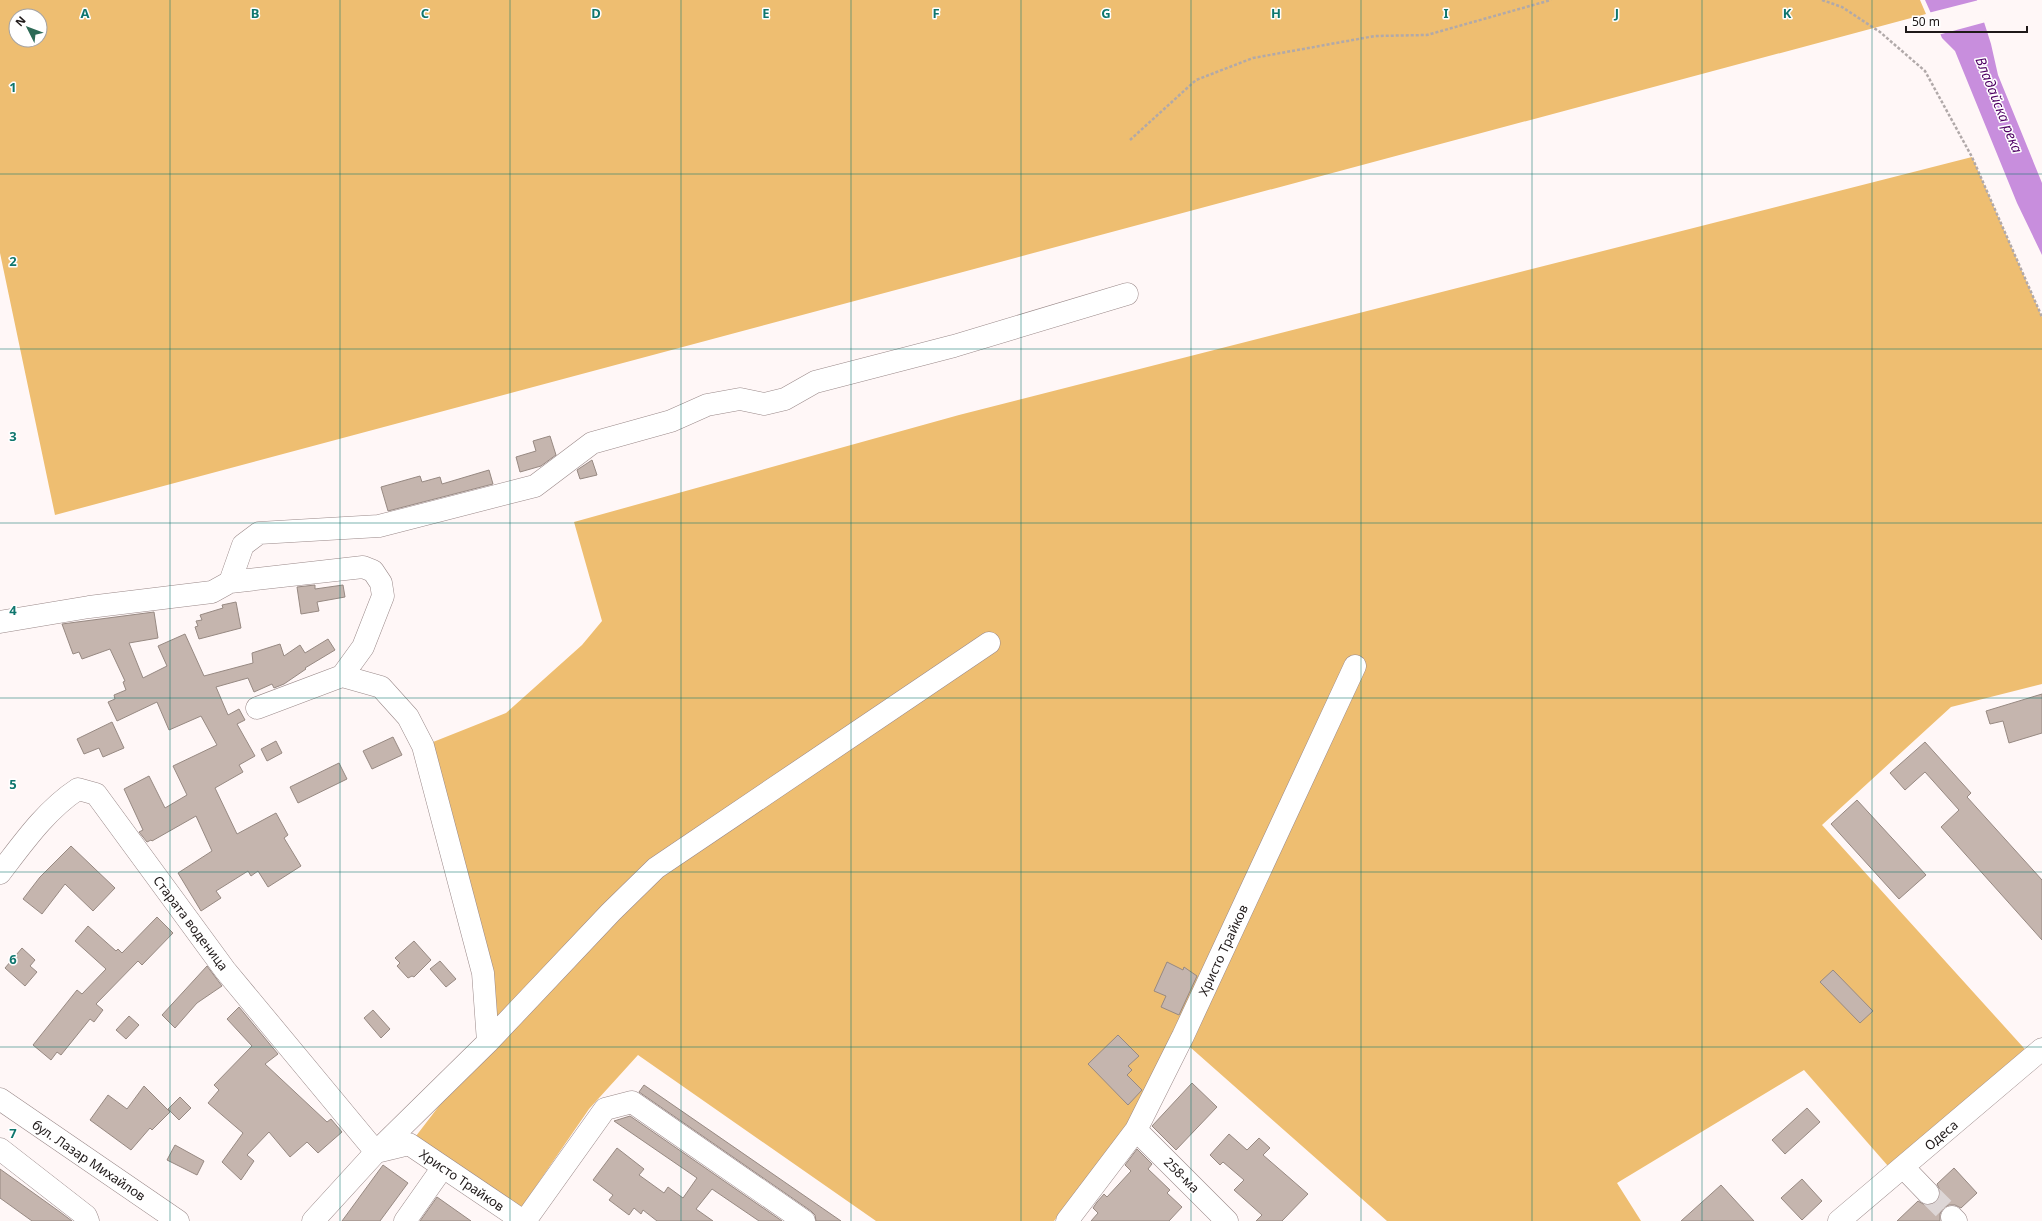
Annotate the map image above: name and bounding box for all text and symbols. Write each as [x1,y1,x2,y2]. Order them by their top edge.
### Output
text: A [81,4,90,22]
text: B [251,4,259,22]
text: C [421,4,429,22]
text: D [591,4,601,22]
text: E [762,4,770,22]
text: F [932,4,940,22]
text: G [1101,4,1111,22]
text: H [1271,4,1281,22]
text: I [1443,4,1449,22]
text: J [1614,4,1619,22]
text: K [1783,4,1792,22]
north arrow [8,8,48,48]
scale bar [1906,8,2027,34]
text: N [12,13,29,29]
text: 50 m [1912,13,1940,30]
water label: Владайска река [1972,54,2027,156]
text: 1 [9,78,17,96]
text: 2 [9,252,17,270]
text: 3 [9,427,17,445]
text: 4 [9,601,17,619]
text: 5 [9,775,17,793]
street label: Старата воденица [149,872,233,974]
street label: Христо Трайков [1194,901,1252,999]
text: 6 [9,950,17,968]
street label: бул. Лазар Михайлов [29,1115,149,1205]
street label: Одеса [1920,1116,1962,1154]
text: 7 [9,1124,17,1142]
street label: Христо Трайков [416,1145,508,1215]
street label: 258-ма [1160,1153,1204,1197]

